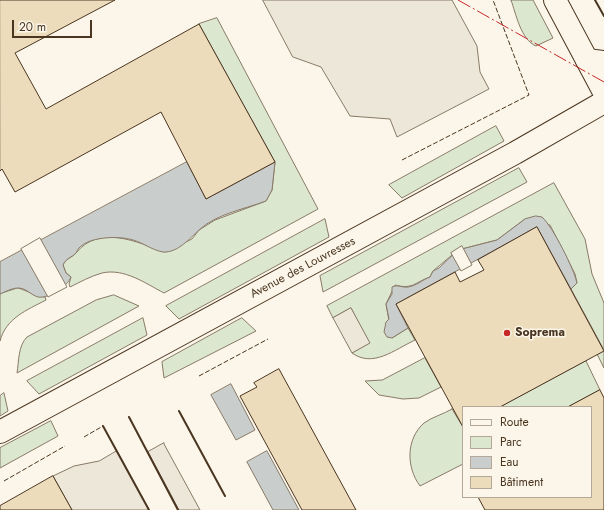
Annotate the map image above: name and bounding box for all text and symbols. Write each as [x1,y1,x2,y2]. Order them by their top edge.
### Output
scale bar [14,12,94,38]
text: 20 m [19,18,46,36]
street label: Avenue des Louvresses [248,234,358,302]
place label: Soprema [515,326,565,340]
marker: Soprema [502,328,512,338]
legend [462,406,592,498]
text: Route [500,413,529,431]
text: Parc [500,433,522,451]
text: Eau [500,453,519,471]
text: Bâtiment [500,473,543,491]

